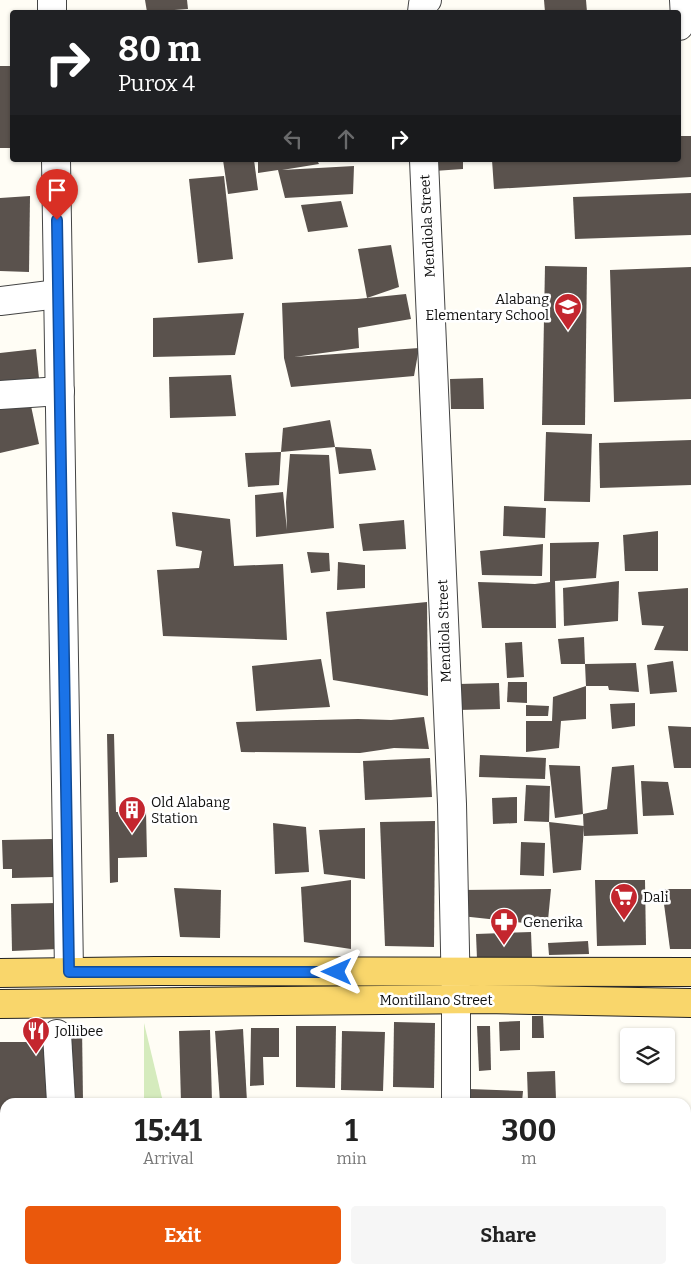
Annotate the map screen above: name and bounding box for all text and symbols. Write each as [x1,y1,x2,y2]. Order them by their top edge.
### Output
text: 80 m [118,28,201,70]
icon: right [35,30,100,95]
text: Purox 4 [118,70,195,97]
icon: left [279,125,307,153]
icon: ahead [332,125,360,153]
icon: right [385,125,413,153]
pin [36,169,78,220]
street label: Mendiola Street [416,174,439,278]
icon: arrive [43,176,71,204]
place label: Alabang Elementary School [426,291,549,324]
school or university icon: Alabang Elementary School [553,292,583,331]
street label: Mendiola Street [434,579,455,683]
place label: Old Alabang Station [151,794,230,827]
building icon: Old Alabang Station [117,795,147,834]
supermarket icon: Dali [609,882,639,921]
place label: Dali [643,889,669,906]
pharmacy icon: Generika [489,907,519,946]
place label: Generika [523,914,583,931]
position arrow [310,945,362,997]
street label: Montillano Street [379,992,493,1009]
restaurant icon: Jollibee [21,1016,51,1055]
place label: Jollibee [54,1023,103,1040]
map controls [620,1028,675,1083]
button: layers [620,1028,675,1083]
text: 15:41 [134,1113,202,1149]
text: 1 [345,1113,358,1149]
text: 300 [501,1113,557,1149]
text: Arrival [143,1149,194,1168]
text: min [337,1149,367,1168]
text: m [521,1149,536,1168]
button: Exit [25,1206,341,1264]
button: Share [351,1206,666,1264]

